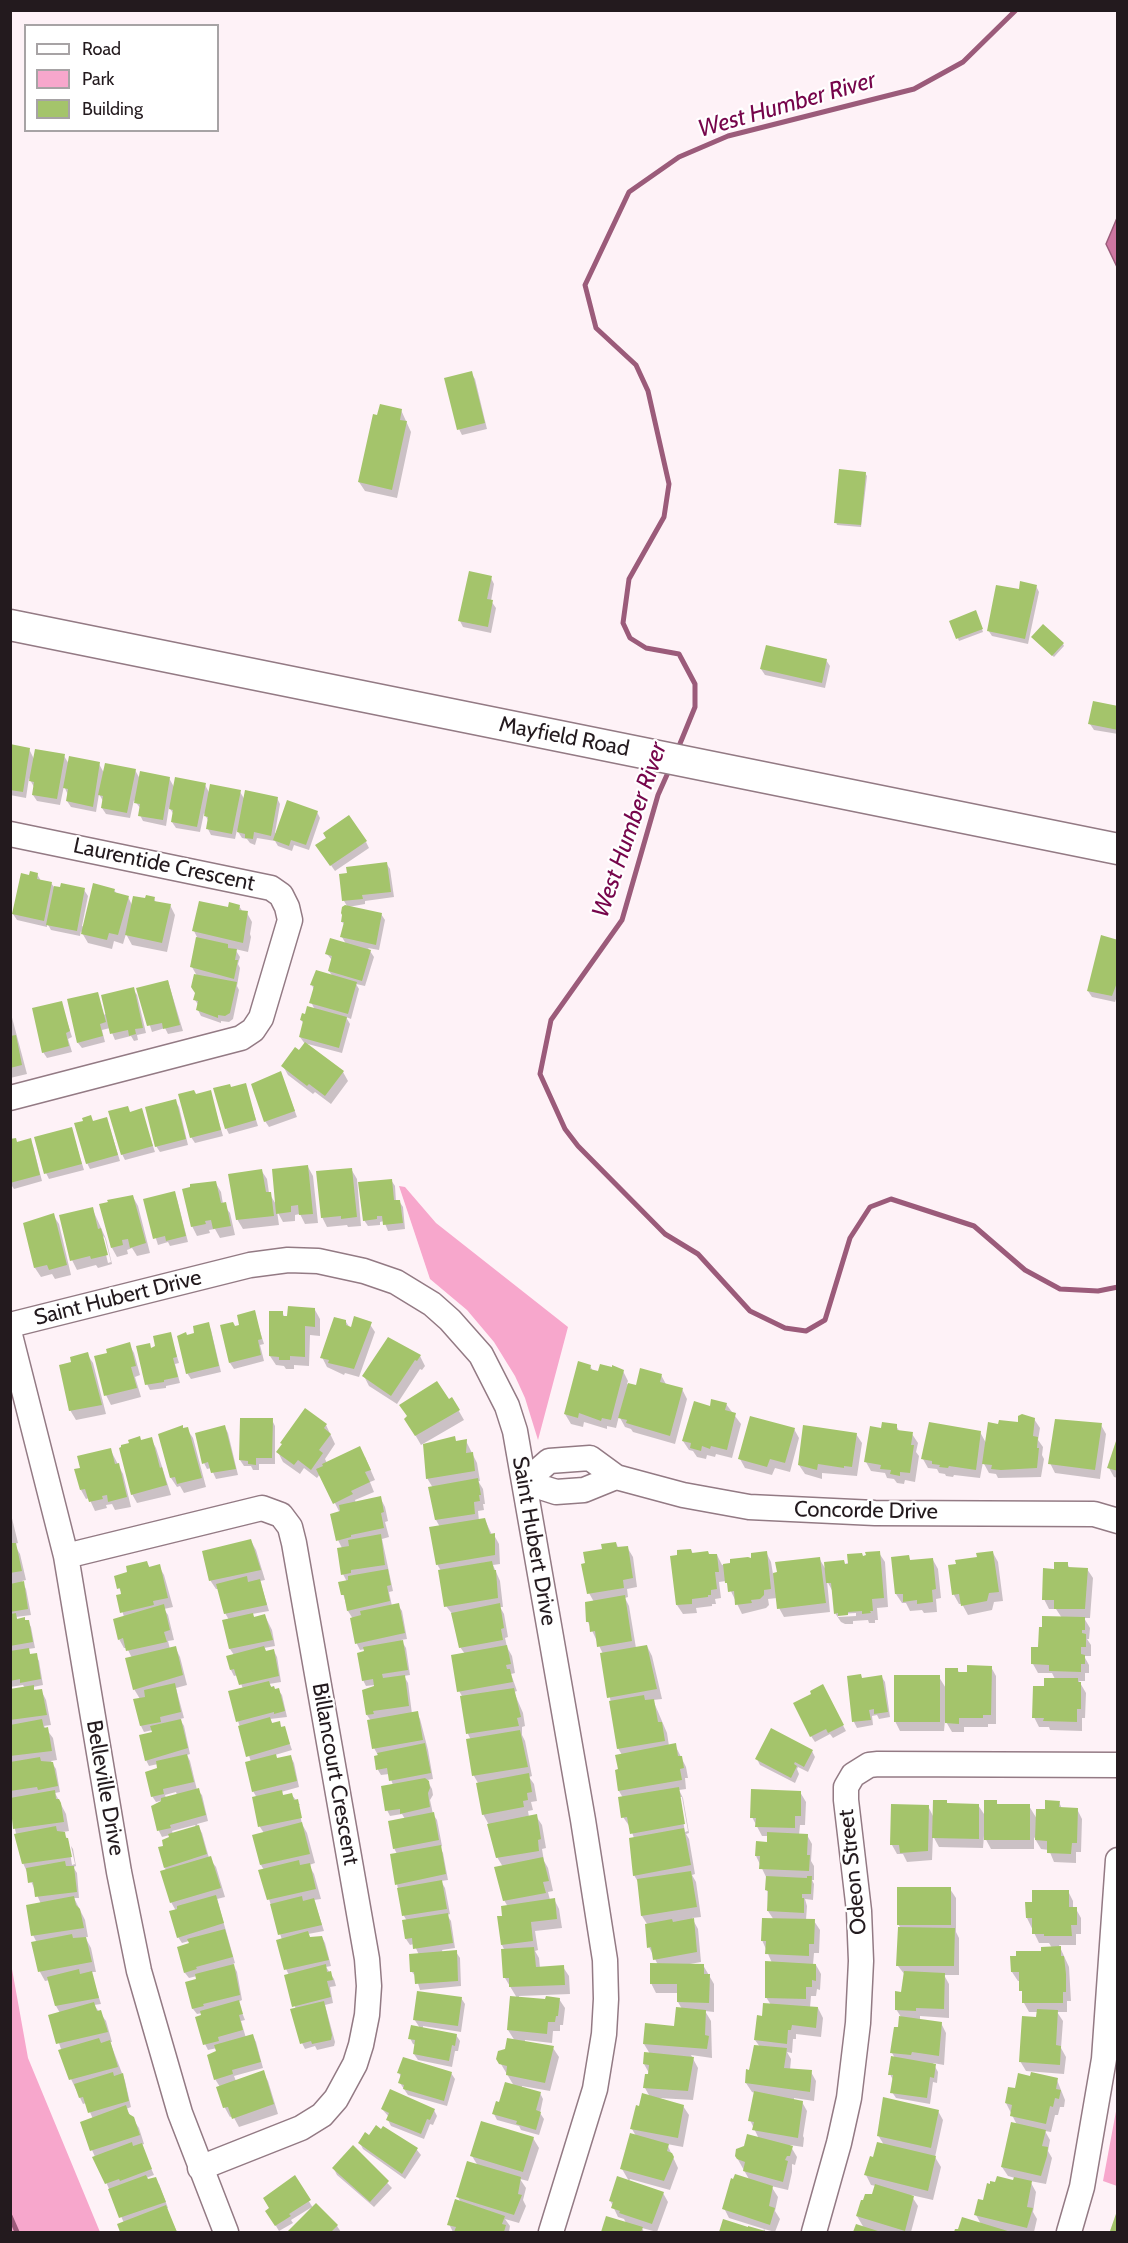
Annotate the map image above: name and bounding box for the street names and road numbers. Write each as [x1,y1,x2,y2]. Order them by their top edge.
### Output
street label: Mayfield Road [497,711,631,763]
street label: Laurentide Crescent [71,833,257,897]
street label: Saint Hubert Drive [32,1264,204,1332]
street label: Saint Hubert Drive [506,1454,562,1628]
street label: Concorde Drive [794,1497,938,1525]
street label: Billancourt Crescent [306,1681,364,1867]
street label: Belleville Drive [80,1718,130,1858]
street label: Odeon Street [833,1808,873,1936]

